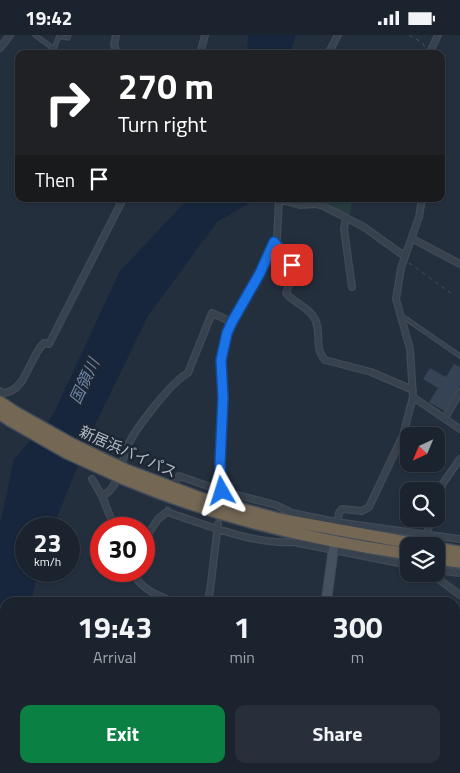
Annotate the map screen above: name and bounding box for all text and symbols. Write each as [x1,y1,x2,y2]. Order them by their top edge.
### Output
text: 19:42 [25,3,72,32]
text: 270 m [118,59,214,113]
icon: right [35,70,100,135]
text: Turn right [118,107,207,141]
text: Then [35,165,75,194]
icon: arrive [85,165,113,193]
pin [271,244,313,286]
icon: arrive [278,251,306,279]
water label: 国領川 [63,352,106,408]
street label: 新居浜バイパス [76,420,181,483]
north arrow [400,427,445,473]
map controls [400,427,445,582]
position arrow [195,464,247,516]
button: search [400,482,445,527]
speed limit sign: 30 [90,517,155,582]
text: 23 [33,524,62,562]
button: layers [400,537,445,582]
text: km/h [34,552,61,571]
text: 19:43 [77,604,152,650]
text: 1 [234,604,251,650]
text: 300 [332,604,383,650]
text: Arrival [93,645,136,669]
text: min [229,645,255,669]
text: m [351,645,364,669]
button: Exit [20,705,225,763]
button: Share [235,705,440,763]

